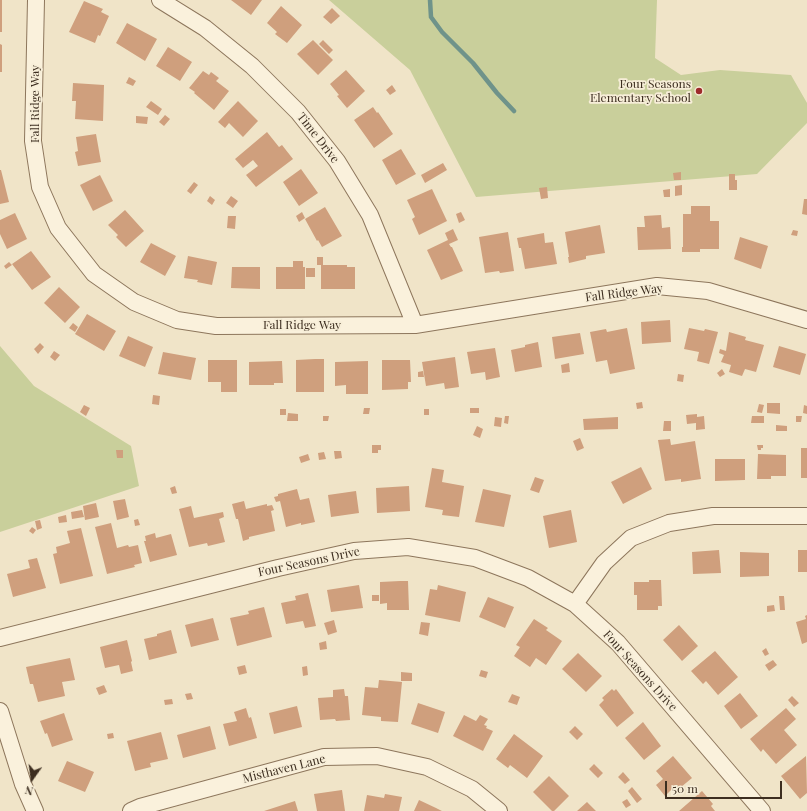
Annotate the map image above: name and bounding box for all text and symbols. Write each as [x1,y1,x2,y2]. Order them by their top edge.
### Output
street label: Fall Ridge Way [28,65,42,143]
place label: Four Seasons Elementary School [590,77,691,105]
marker: Four Seasons Elementary School [694,86,704,96]
street label: Time Drive [294,110,342,166]
street label: Fall Ridge Way [584,281,664,305]
street label: Fall Ridge Way [263,318,341,332]
street label: Four Seasons Drive [257,544,361,580]
street label: Four Seasons Drive [600,628,680,714]
street label: Misthaven Lane [241,752,327,786]
north arrow [12,759,52,799]
scale bar [667,773,784,799]
text: 50 m [672,780,698,796]
text: N [23,783,35,799]

